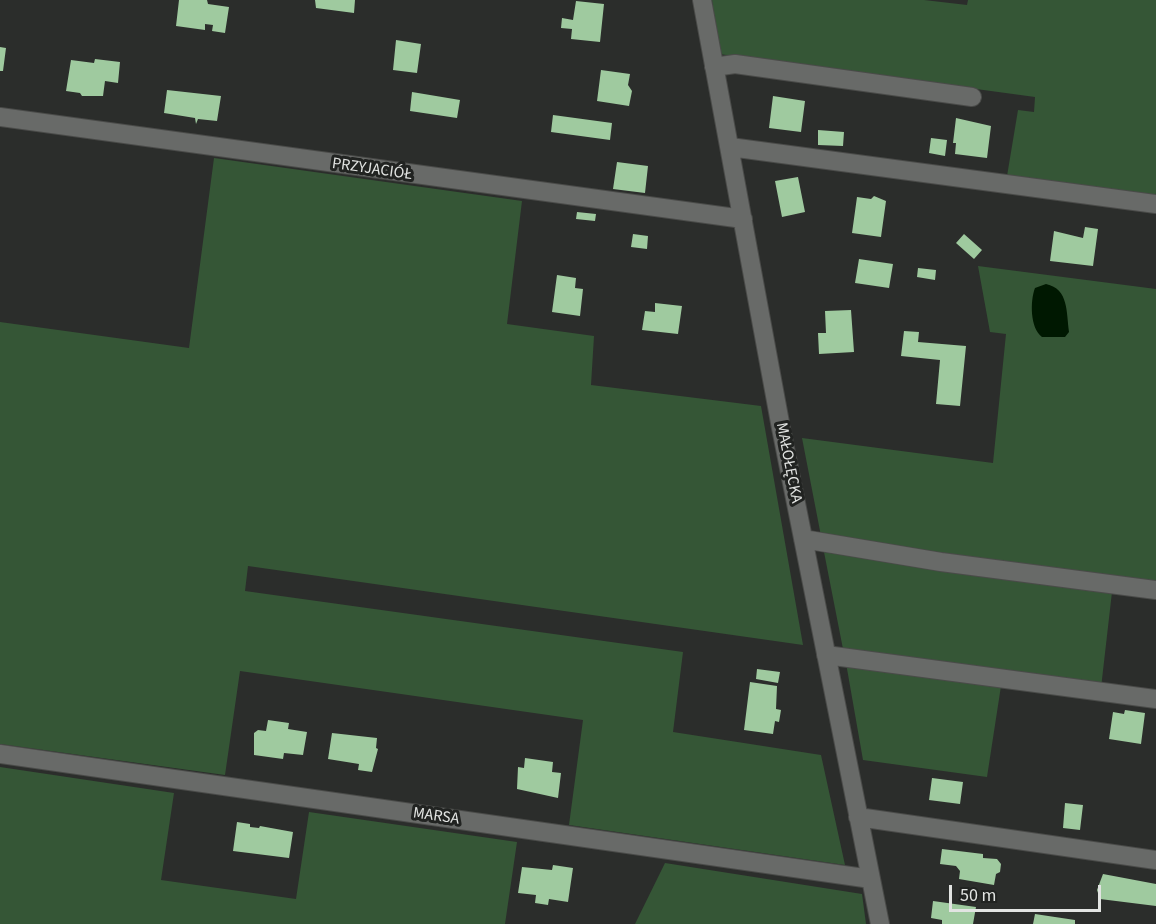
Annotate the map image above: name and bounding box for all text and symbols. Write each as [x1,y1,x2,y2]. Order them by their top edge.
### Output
street label: PRZYJACIÓŁ [331,155,413,185]
street label: MAŁOŁĘCKA [771,421,805,505]
street label: MARSA [412,804,460,830]
scale bar [952,873,1104,911]
text: 50 m [960,883,996,908]

